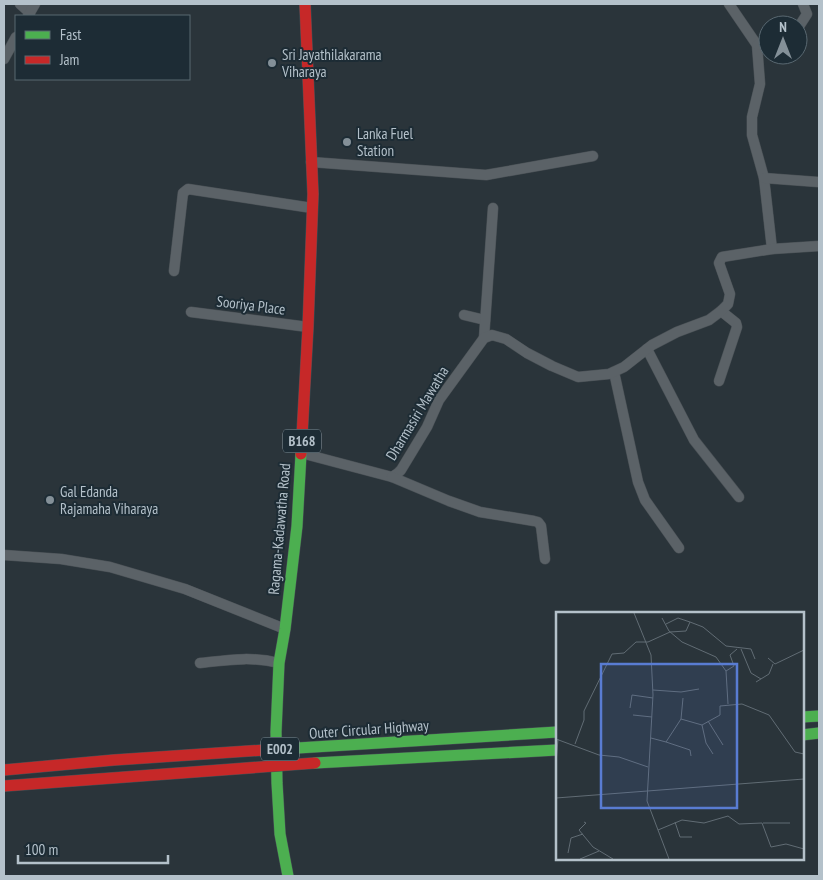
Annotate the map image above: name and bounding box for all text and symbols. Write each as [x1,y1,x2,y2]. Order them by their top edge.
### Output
legend [15,15,190,80]
north arrow [758,15,808,65]
text: N [779,18,787,36]
text: Fast [60,25,81,44]
place label: Sri Jayathilakarama Viharaya [281,45,381,81]
text: Jam [59,50,79,69]
marker: Sri Jayathilakarama Viharaya [266,57,278,69]
place label: Lanka Fuel Station [357,124,414,160]
marker: Lanka Fuel Station [341,136,353,148]
street label: Sooriya Place [216,291,286,319]
street label: Dharmasiri Mawatha [381,363,453,463]
road number: B168 [283,430,321,452]
street label: Ragama-Kadawatha Road [264,463,294,595]
place label: Gal Edanda Rajamaha Viharaya [60,482,158,518]
marker: Gal Edanda Rajamaha Viharaya [44,494,56,506]
inset map [556,612,803,860]
street label: Outer Circular Highway [308,715,430,743]
road number: E002 [261,738,299,761]
scale bar [18,832,168,864]
text: 100 m [25,840,58,859]

